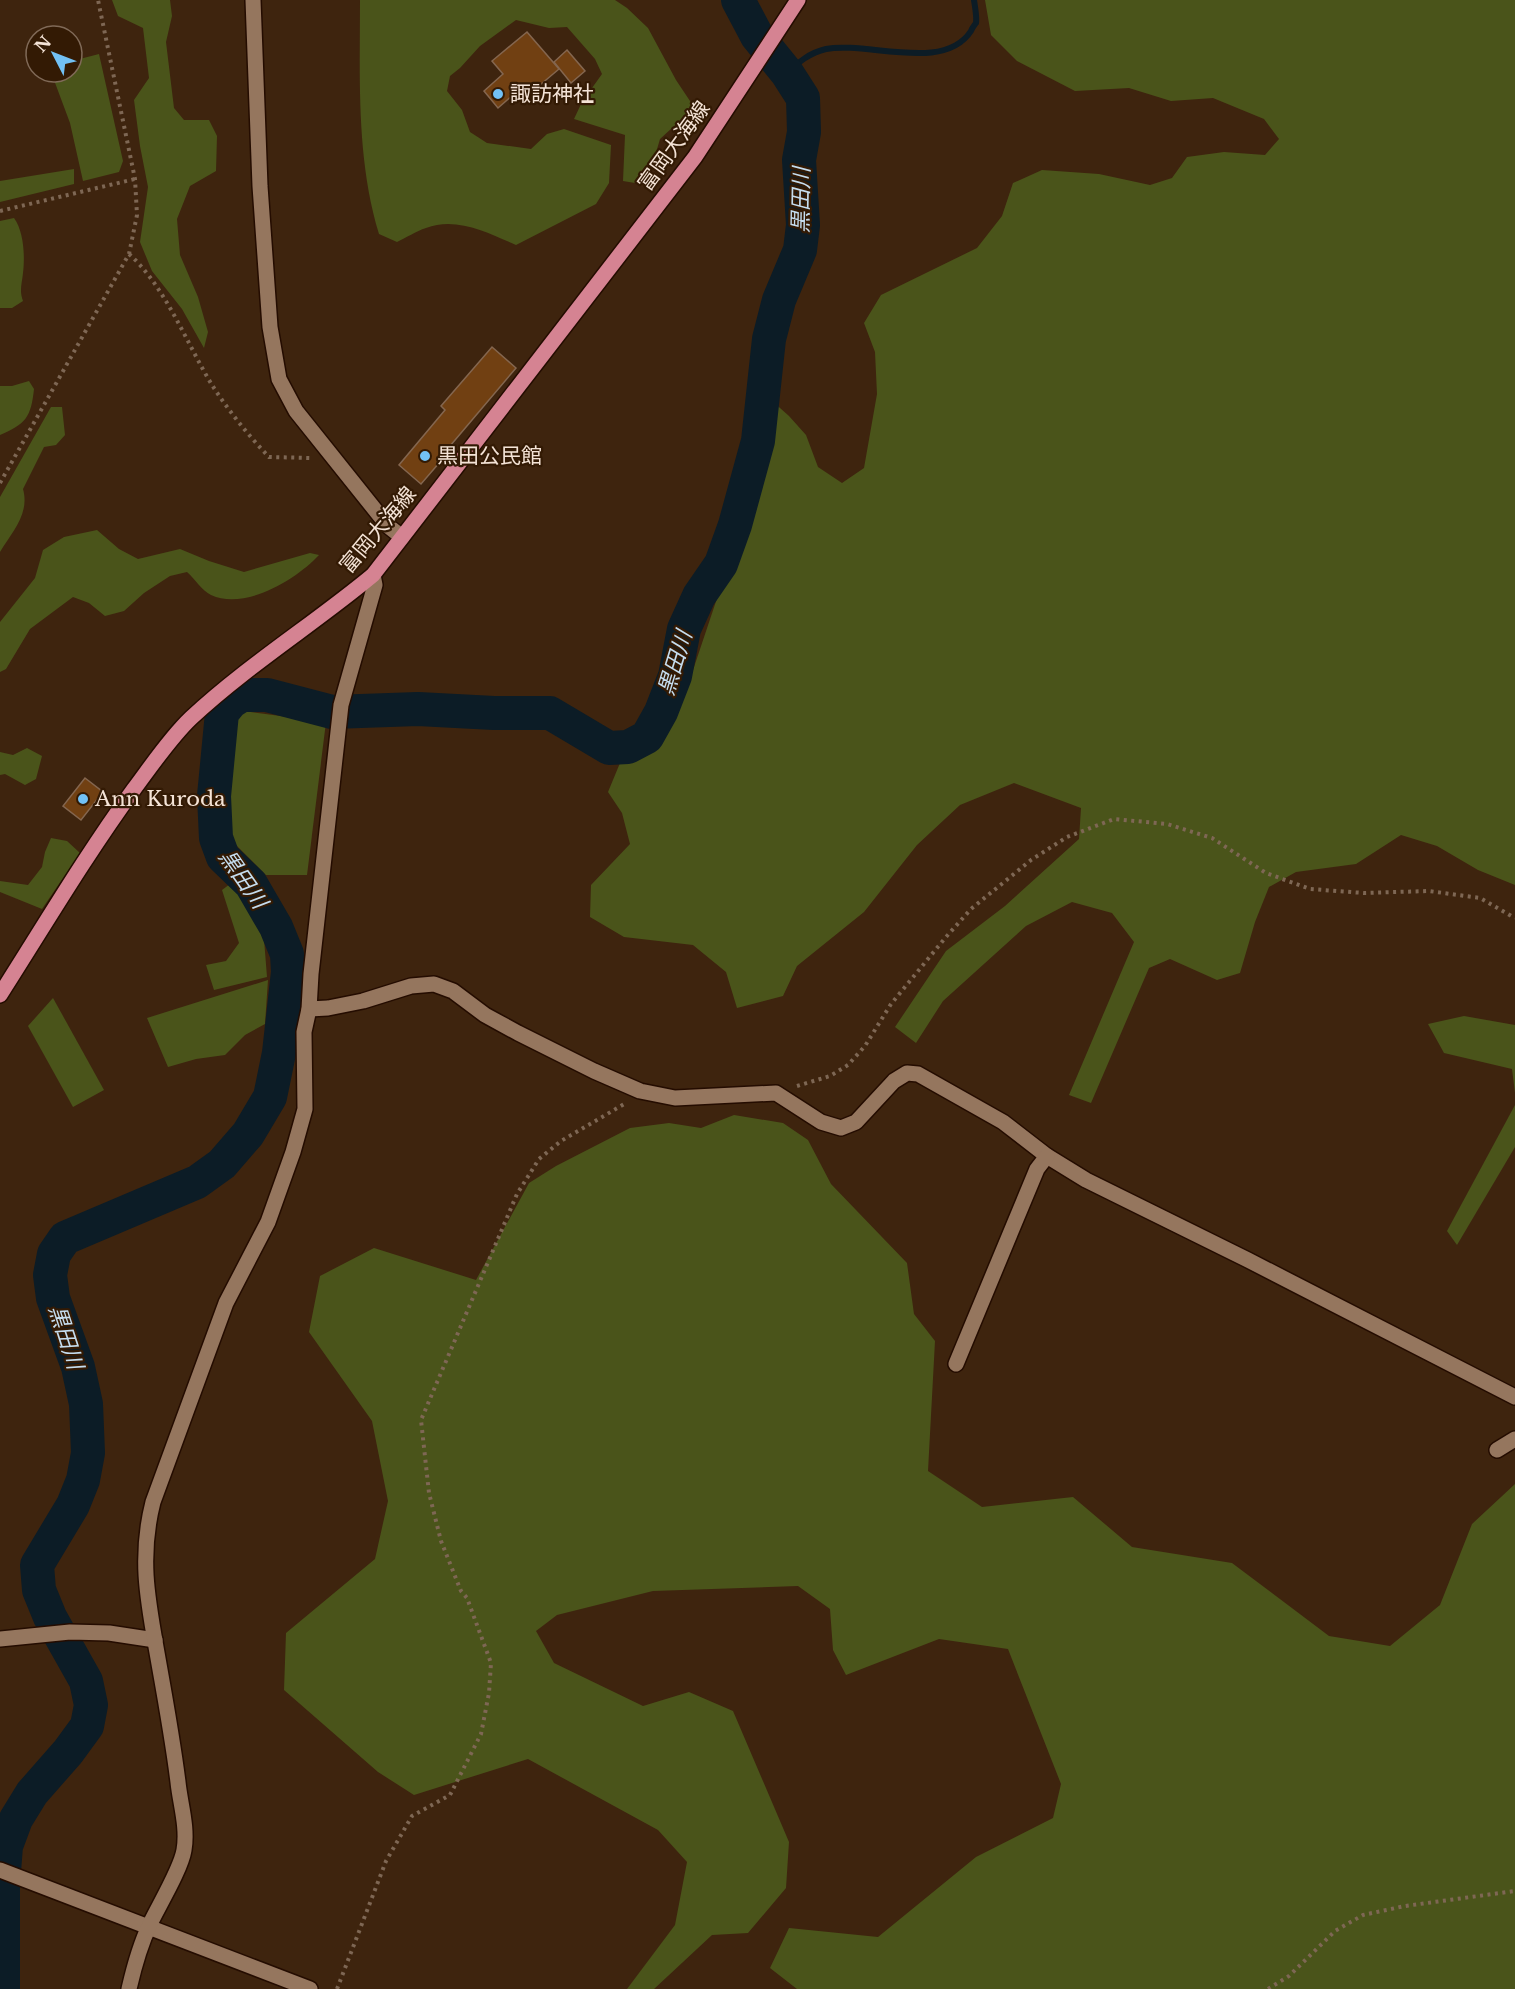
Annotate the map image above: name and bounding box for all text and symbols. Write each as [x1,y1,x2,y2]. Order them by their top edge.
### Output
north arrow [24,24,84,84]
text: N [30,32,55,56]
place label: 諏訪神社 [510,81,594,107]
marker: 諏訪神社 [491,87,505,101]
street label: 富岡大海線 [633,96,715,196]
water label: 黒田川 [787,165,815,233]
place label: 黒田公民館 [437,443,542,469]
marker: 黒田公民館 [418,449,432,463]
street label: 富岡大海線 [334,481,422,579]
water label: 黒田川 [652,626,698,699]
place label: Ann Kuroda [94,786,226,812]
marker: Ann Kuroda [76,792,90,806]
water label: 黒田川 [213,844,274,915]
water label: 黒田川 [43,1301,90,1374]

